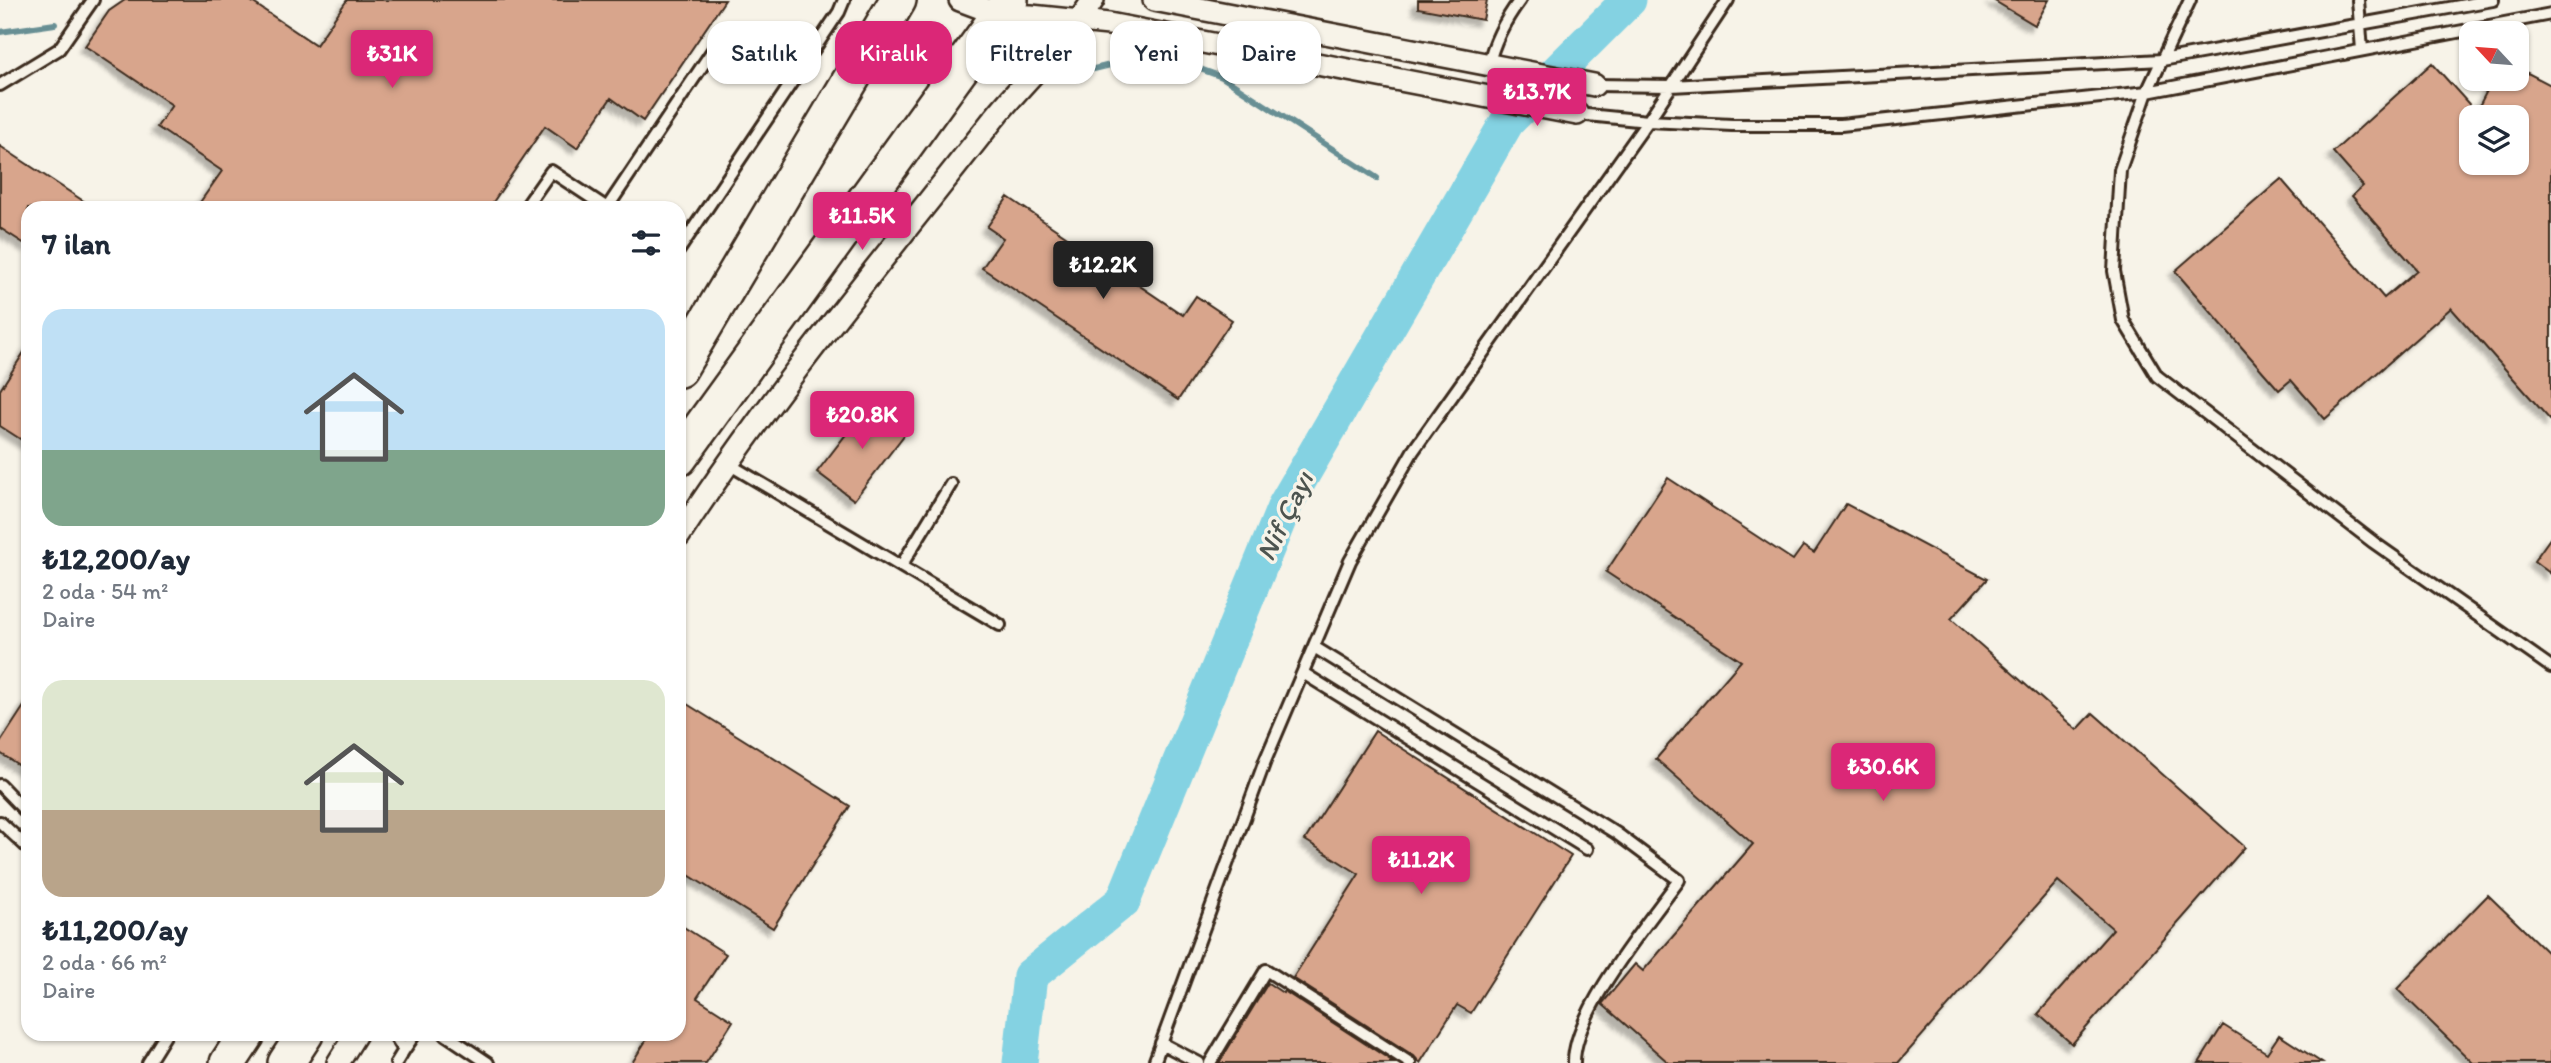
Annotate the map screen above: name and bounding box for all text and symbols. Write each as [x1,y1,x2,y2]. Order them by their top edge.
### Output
chip: Satılık [707,21,821,84]
chip: Kiralık [835,21,952,84]
chip: Filtreler [966,21,1096,84]
chip: Yeni [1110,21,1203,84]
chip: Daire [1217,21,1321,84]
north arrow [2459,21,2529,91]
map controls [2459,21,2529,175]
pin: ₺31K [351,31,433,90]
text: ₺31K [367,39,417,67]
pin: ₺13.7K [1480,68,1594,128]
text: ₺13.7K [1503,77,1571,105]
button: layers [2459,105,2529,175]
pin: ₺11.5K [805,192,919,252]
text: ₺11.5K [829,201,895,229]
icon: filters [627,224,665,262]
text: 7 ilan [42,225,111,262]
pin: ₺12.2K [1046,242,1160,301]
text: ₺12.2K [1069,250,1137,278]
icon: home [291,354,417,480]
pin: ₺20.8K [805,392,919,451]
text: ₺20.8K [826,400,898,428]
water label: Nif Çayı [1248,464,1321,566]
text: ₺12,200/ay [42,540,190,577]
text: 2 oda · 54 m² [42,577,169,605]
text: Daire [42,605,95,633]
icon: home [291,725,417,851]
pin: ₺30.6K [1826,744,1940,803]
text: ₺30.6K [1847,752,1919,780]
pin: ₺11.2K [1364,836,1478,896]
text: ₺11.2K [1388,845,1454,873]
text: ₺11,200/ay [42,911,188,948]
text: 2 oda · 66 m² [42,948,167,976]
text: Daire [42,976,95,1004]

